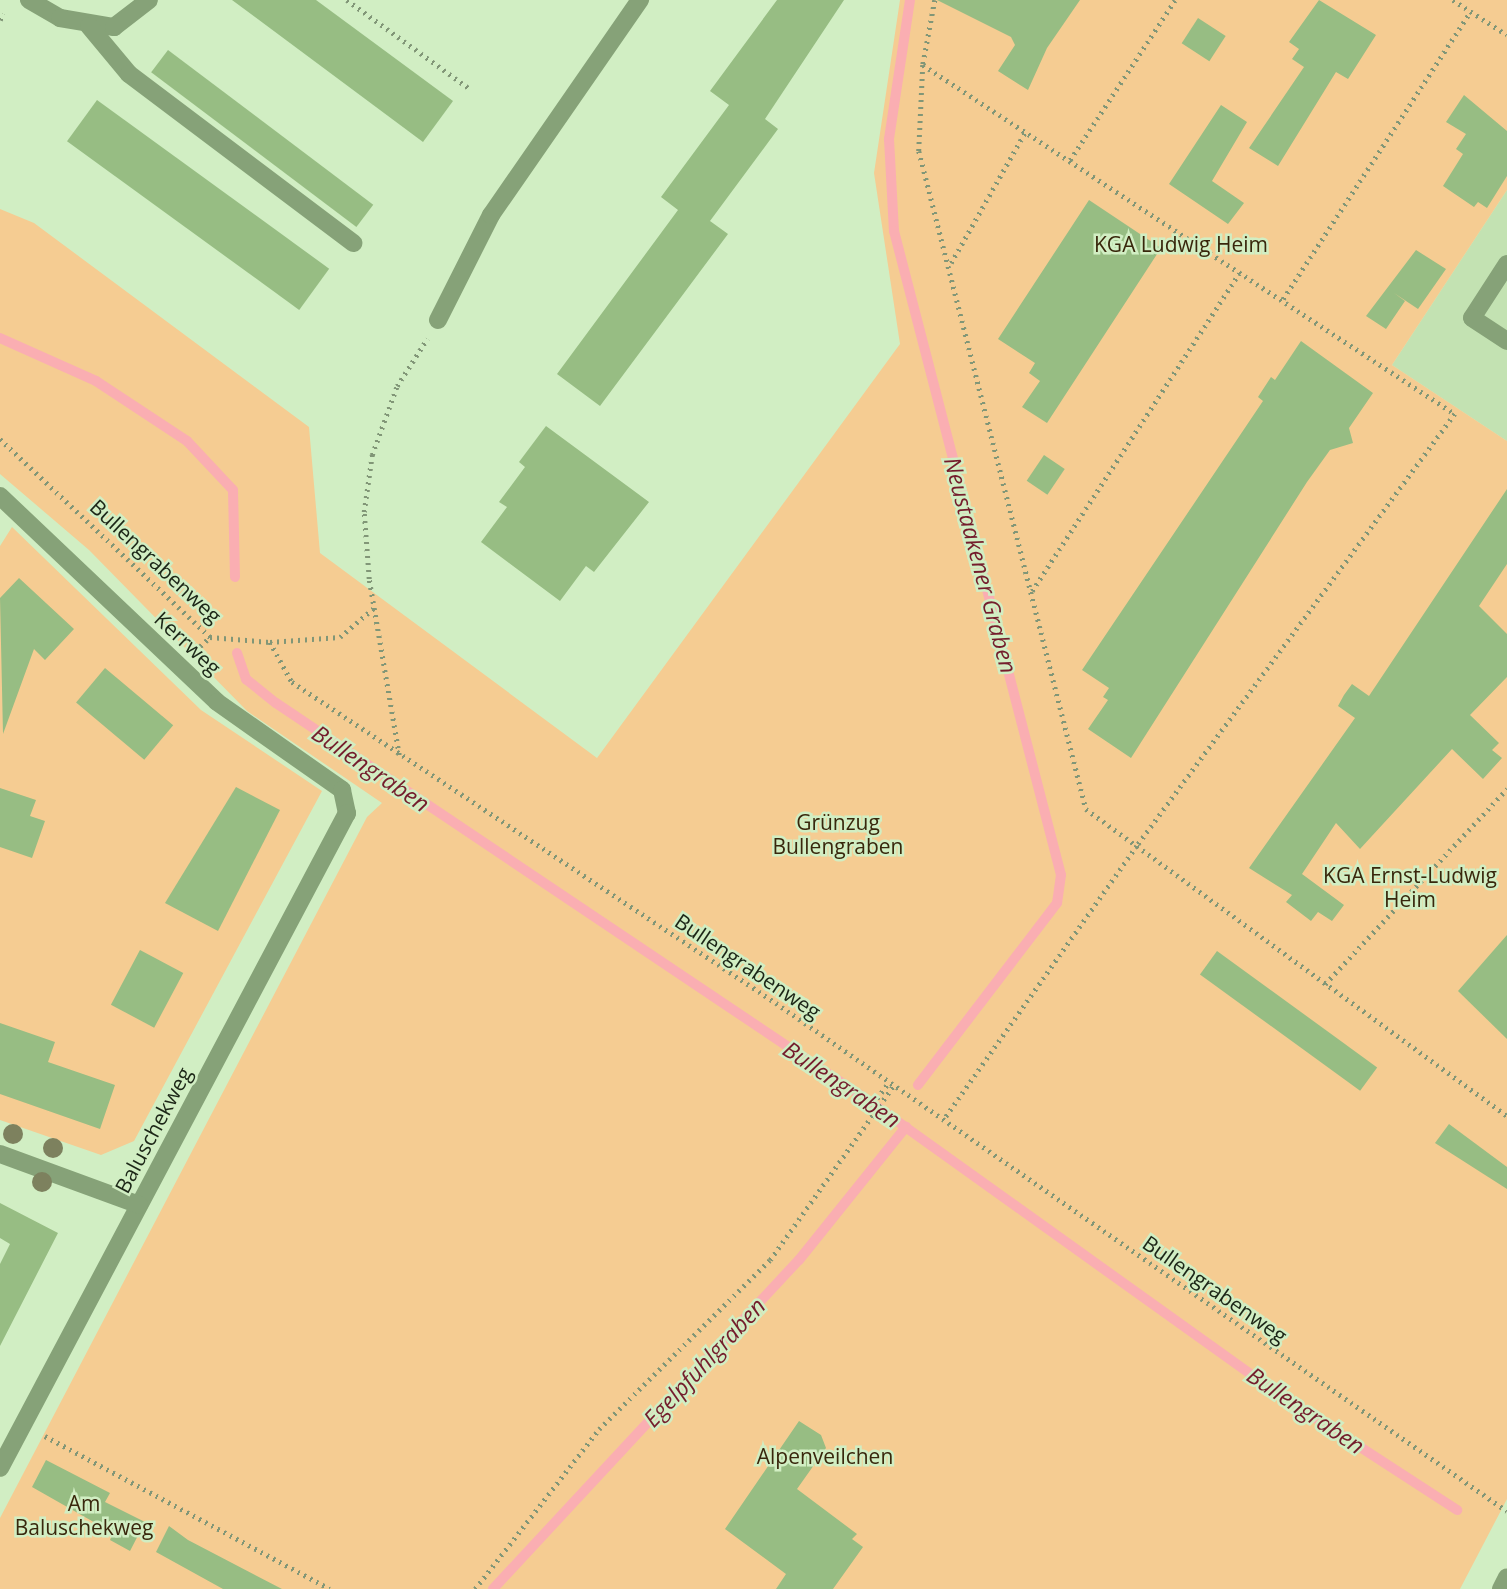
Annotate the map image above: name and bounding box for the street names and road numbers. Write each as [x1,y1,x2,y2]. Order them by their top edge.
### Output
street label: Bullengrabenweg [85,494,227,628]
street label: Kerrweg [150,606,226,680]
street label: Bullengrabenweg [670,908,826,1024]
street label: Baluschekweg [109,1063,197,1197]
street label: Bullengrabenweg [1138,1230,1292,1348]

